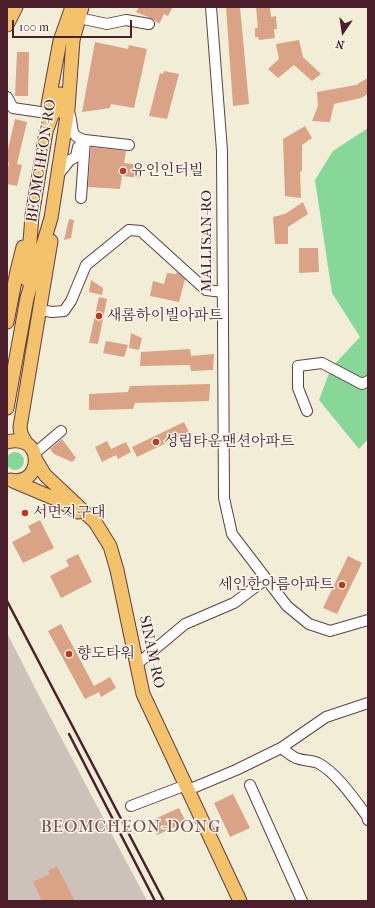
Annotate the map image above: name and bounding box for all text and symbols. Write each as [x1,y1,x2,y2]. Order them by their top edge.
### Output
scale bar [14,12,134,38]
north arrow [323,12,363,52]
text: 100 m [19,20,49,34]
text: N [335,37,346,51]
street label: BEOMCHEON-RO [23,98,61,224]
place label: 유인인터빌 [131,162,203,180]
marker: 유인인터빌 [118,166,128,176]
street label: MALLISAN-RO [198,190,216,292]
place label: 새롬하이빌아파트 [107,307,223,325]
marker: 새롬하이빌아파트 [94,311,104,321]
place label: 성림타운맨션아파트 [164,433,294,451]
marker: 성림타운맨션아파트 [151,437,161,447]
place label: 서면지구대 [33,504,105,522]
marker: 서면지구대 [20,508,30,518]
place label: 세인한아름아파트 [218,576,334,594]
marker: 세인한아름아파트 [337,580,347,590]
street label: SINAM-RO [134,614,168,690]
place label: 향도타워 [77,645,135,663]
marker: 향도타워 [64,649,74,659]
district label: BEOMCHEON-DONG [41,818,221,838]

